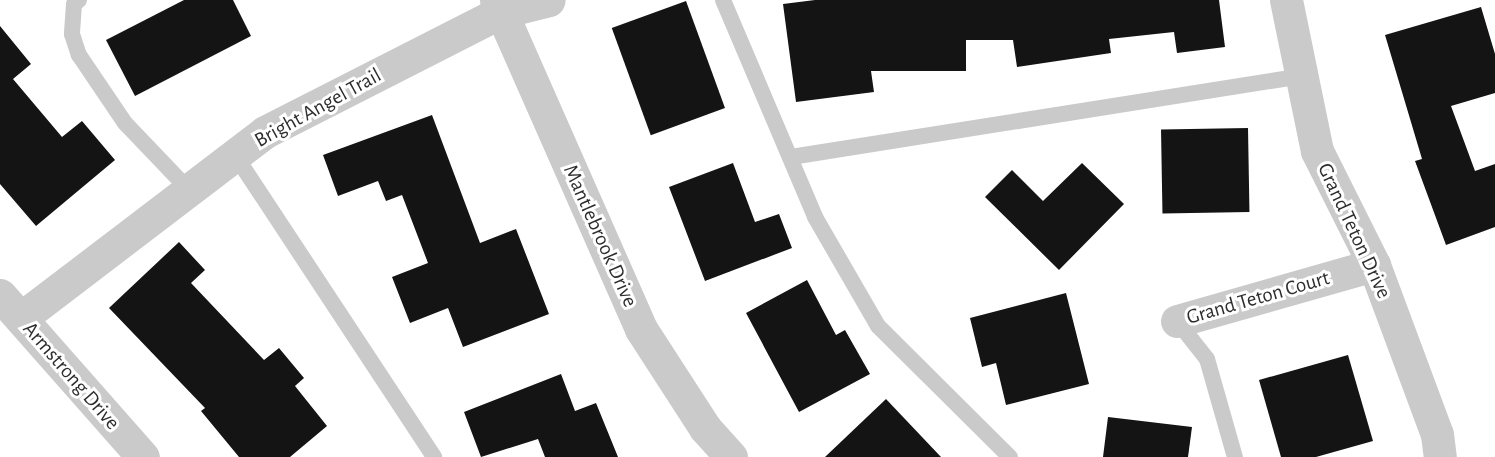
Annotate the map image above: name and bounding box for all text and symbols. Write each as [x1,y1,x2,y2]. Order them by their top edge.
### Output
street label: Bright Angel Trail [250,63,386,153]
street label: Grand Teton Drive [1312,159,1396,303]
street label: Mantlebrook Drive [557,161,643,311]
street label: Grand Teton Court [1184,266,1332,330]
street label: Armstrong Drive [17,317,125,435]

